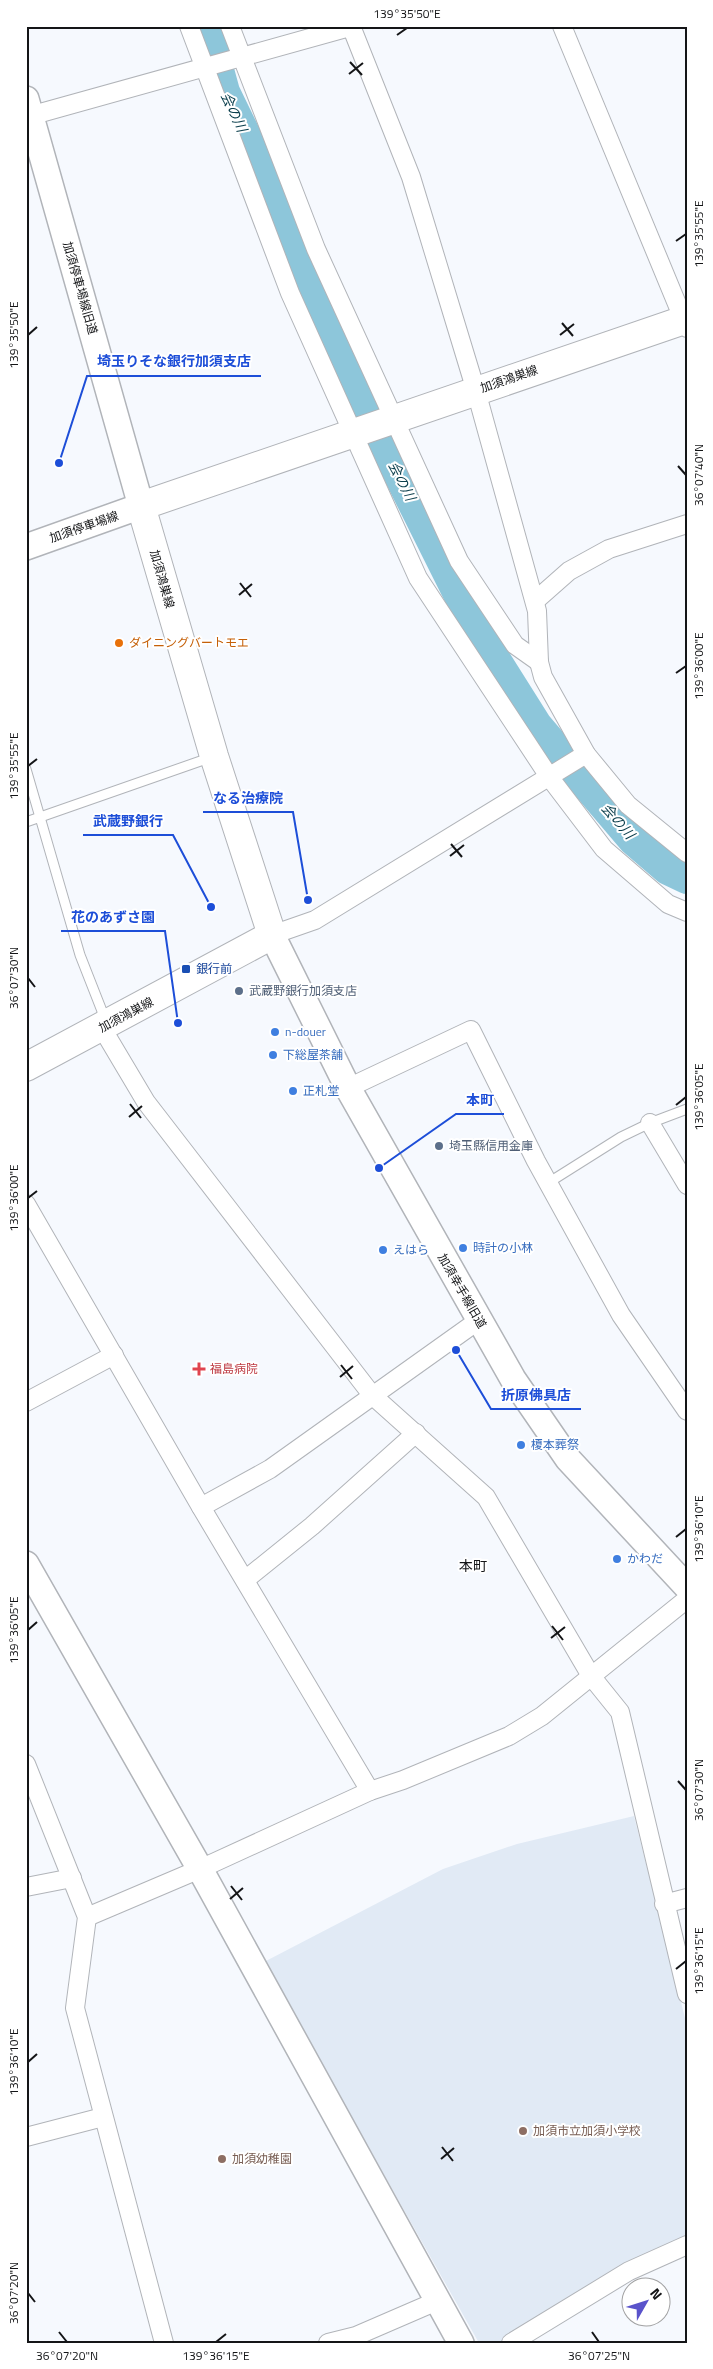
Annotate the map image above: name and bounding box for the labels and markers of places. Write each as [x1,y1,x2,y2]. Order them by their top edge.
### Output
callout: 埼玉りそな銀行加須支店 [87,347,261,376]
place label: ダイニングバートモエ [129,633,249,652]
marker: ダイニングバートモエ [113,637,125,649]
callout: なる治療院 [203,783,293,812]
callout: 武蔵野銀行 [83,806,173,835]
callout: 花のあずさ園 [61,902,165,931]
place label: 銀行前 [196,959,232,978]
marker: 銀行前 [180,963,192,975]
place label: 武蔵野銀行加須支店 [249,981,357,1000]
marker: 武蔵野銀行加須支店 [233,985,245,997]
place label: n-douer [285,1022,326,1041]
marker: n-douer [269,1026,281,1038]
place label: 下総屋茶舗 [283,1045,343,1064]
marker: 下総屋茶舗 [267,1049,279,1061]
place label: 正札堂 [303,1081,339,1100]
marker: 正札堂 [287,1085,299,1097]
callout: 本町 [456,1085,504,1114]
place label: 埼玉縣信用金庫 [449,1136,533,1155]
marker: 埼玉縣信用金庫 [433,1140,445,1152]
place label: 時計の小林 [473,1238,533,1257]
place label: えはら [393,1240,429,1259]
marker: 時計の小林 [457,1242,469,1254]
marker: えはら [377,1244,389,1256]
place label: 福島病院 [210,1359,258,1378]
marker: 福島病院 [192,1362,206,1376]
callout: 折原佛具店 [491,1380,581,1409]
place label: 榎本葬祭 [531,1435,579,1454]
marker: 榎本葬祭 [515,1439,527,1451]
place label: かわだ [627,1549,663,1568]
marker: かわだ [611,1553,623,1565]
place label: 加須市立加須小学校 [533,2121,641,2140]
marker: 加須市立加須小学校 [517,2125,529,2137]
place label: 加須幼稚園 [232,2149,292,2168]
marker: 加須幼稚園 [216,2153,228,2165]

